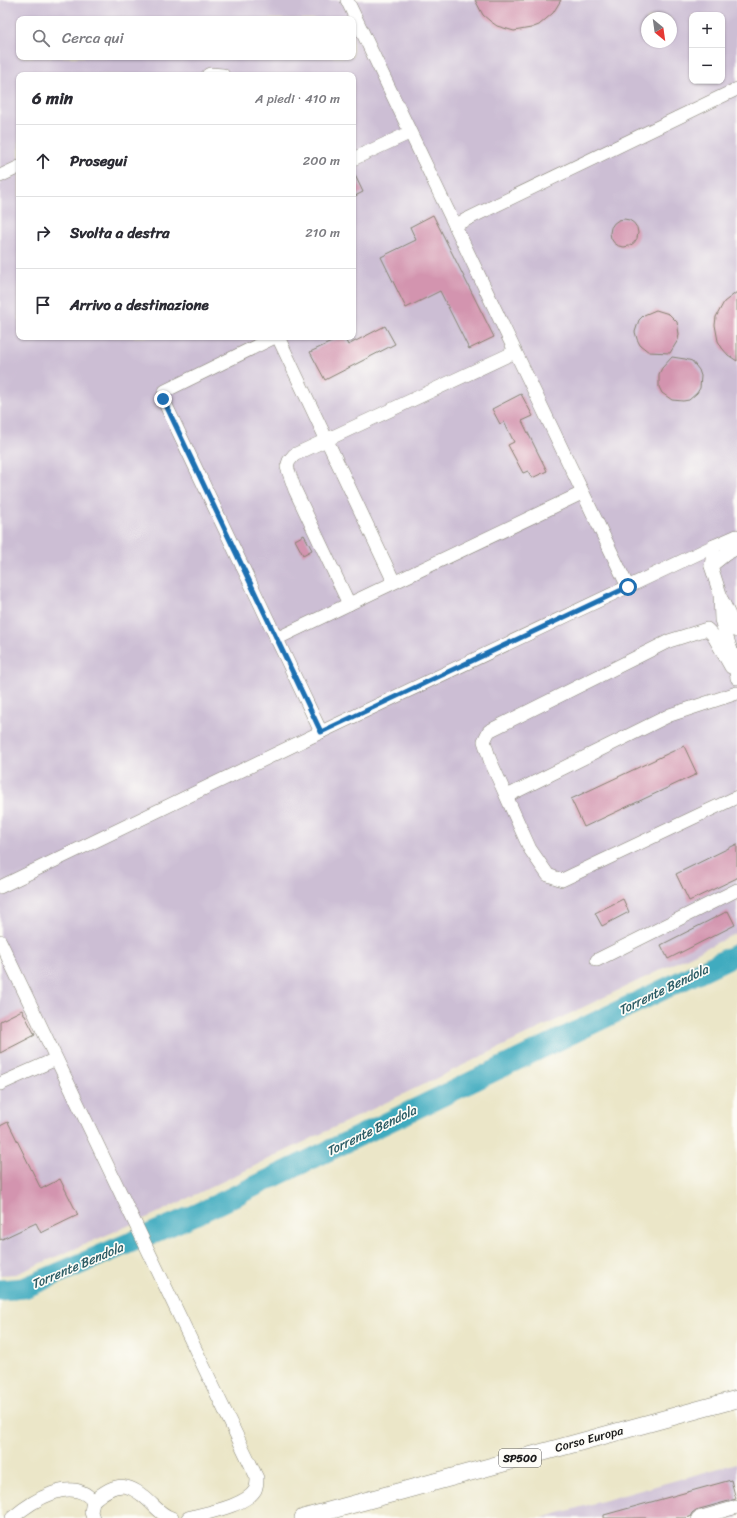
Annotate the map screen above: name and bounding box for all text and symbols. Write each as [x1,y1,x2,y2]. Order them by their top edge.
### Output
north arrow [641,12,677,48]
map controls [689,12,725,84]
button: + [689,12,725,48]
search box [16,16,356,60]
text: Cerca qui [62,25,124,51]
icon: search [30,27,52,49]
button: − [689,48,725,84]
text: 6 min [32,83,73,113]
text: A piedi · 410 m [255,87,340,110]
text: Prosegui [70,148,127,174]
text: 200 m [303,149,340,172]
icon: ahead [32,150,54,172]
text: Svolta a destra [70,220,169,246]
text: 210 m [305,221,340,244]
icon: right [32,222,54,244]
text: Arrivo a destinazione [70,292,209,318]
icon: arrive [32,294,54,316]
route end [154,390,172,408]
route start [619,578,637,596]
water label: Torrente Bendola [614,957,714,1021]
water label: Torrente Bendola [322,1098,422,1162]
water label: Torrente Bendola [28,1235,128,1295]
street label: Corso Europa [552,1419,626,1459]
road number: SP500 [499,1449,541,1467]

